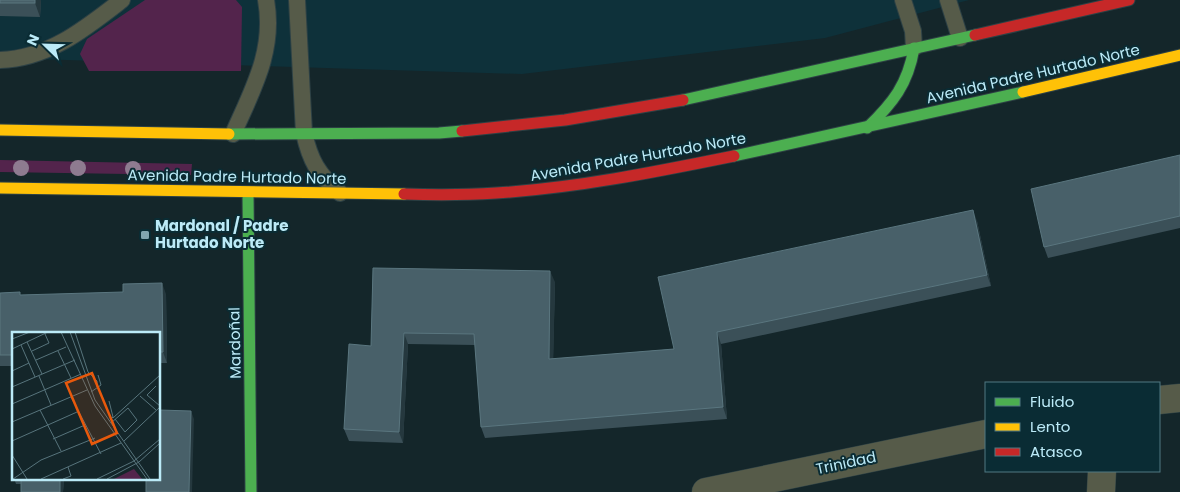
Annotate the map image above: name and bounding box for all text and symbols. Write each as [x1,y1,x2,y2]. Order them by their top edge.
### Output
north arrow [20,20,70,70]
text: N [22,31,44,49]
street label: Avenida Padre Hurtado Norte [924,39,1142,108]
street label: Avenida Padre Hurtado Norte [528,127,747,186]
street label: Avenida Padre Hurtado Norte [127,164,347,189]
place label: Mardonal / Padre Hurtado Norte [155,215,288,253]
marker: Mardonal / Padre Hurtado Norte [139,229,151,241]
street label: Mardoñal [223,307,246,379]
inset map [12,332,160,480]
legend [985,382,1160,472]
text: Fluido [1030,391,1074,412]
text: Lento [1030,416,1070,437]
text: Atasco [1030,441,1082,462]
street label: Trinidad [814,446,878,479]

